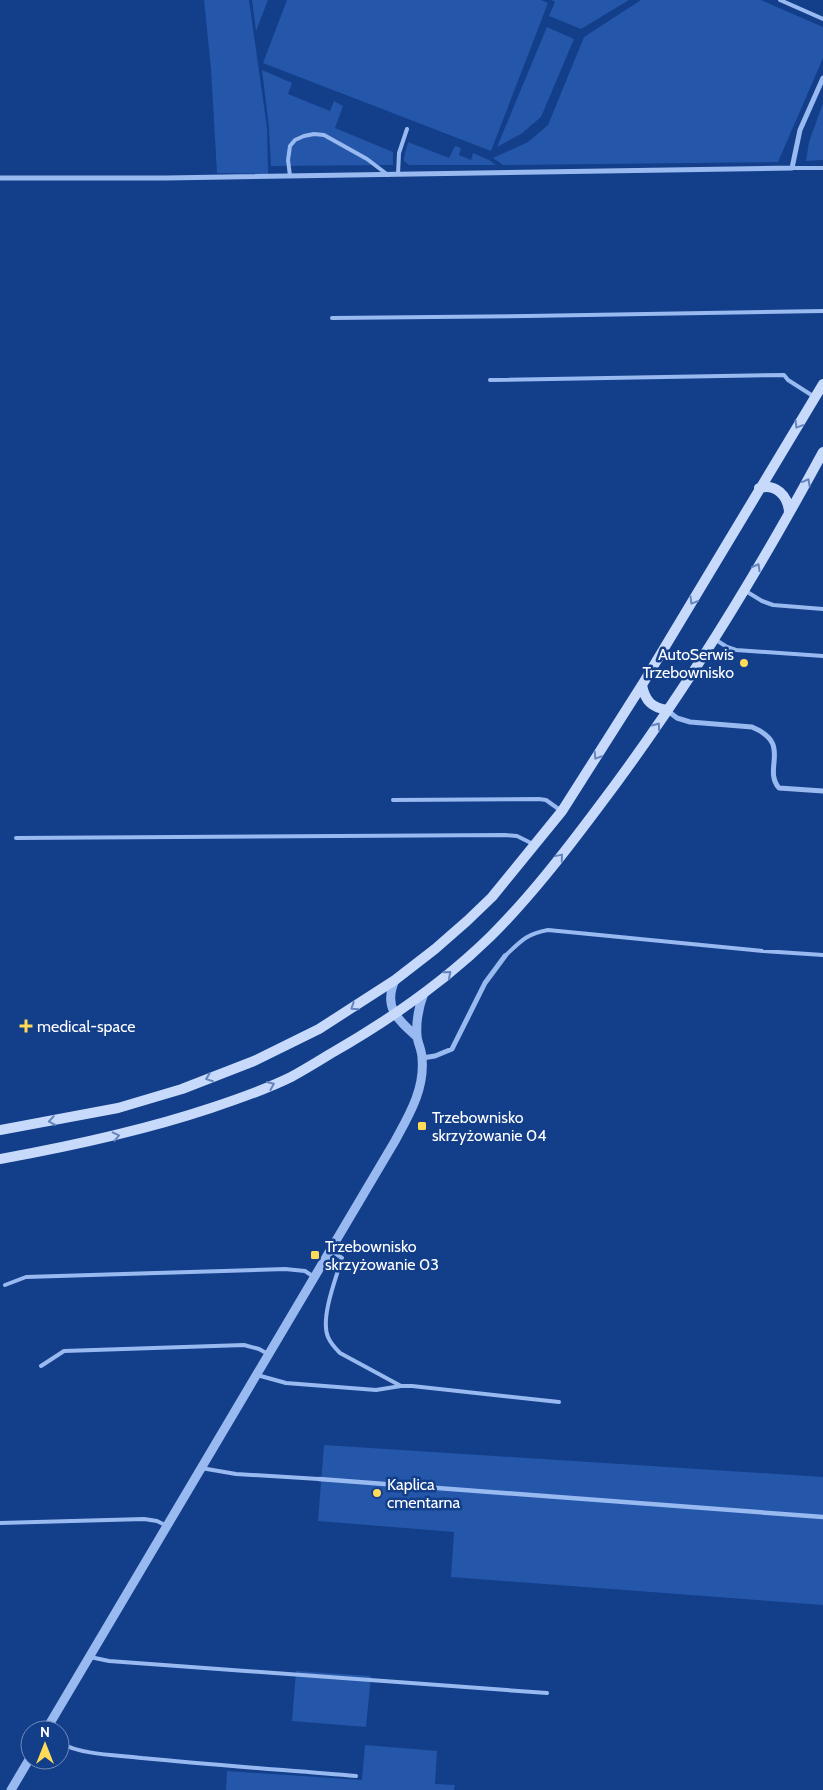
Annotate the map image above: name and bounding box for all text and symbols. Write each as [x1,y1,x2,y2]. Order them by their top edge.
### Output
one-way arrow [794,420,804,429]
one-way arrow [800,478,810,487]
one-way arrow [751,563,761,572]
one-way arrow [689,595,699,604]
place label: AutoSerwis Trzebownisko [642,645,734,682]
marker: AutoSerwis Trzebownisko [738,657,750,669]
one-way arrow [651,722,660,732]
one-way arrow [594,751,604,760]
one-way arrow [555,853,564,862]
one-way arrow [442,971,451,979]
one-way arrow [351,1000,360,1010]
place label: medical-space [37,1017,136,1036]
marker: medical-space [19,1019,33,1033]
one-way arrow [205,1072,214,1083]
one-way arrow [266,1081,275,1092]
place label: Trzebownisko skrzyżowanie 04 [432,1108,546,1145]
one-way arrow [48,1116,57,1126]
marker: Trzebownisko skrzyżowanie 04 [416,1120,428,1132]
one-way arrow [112,1131,121,1142]
place label: Trzebownisko skrzyżowanie 03 [325,1237,439,1274]
marker: Trzebownisko skrzyżowanie 03 [309,1249,321,1261]
place label: Kaplica cmentarna [387,1475,460,1512]
marker: Kaplica cmentarna [371,1487,383,1499]
north arrow [20,1720,70,1770]
text: N [40,1723,50,1741]

